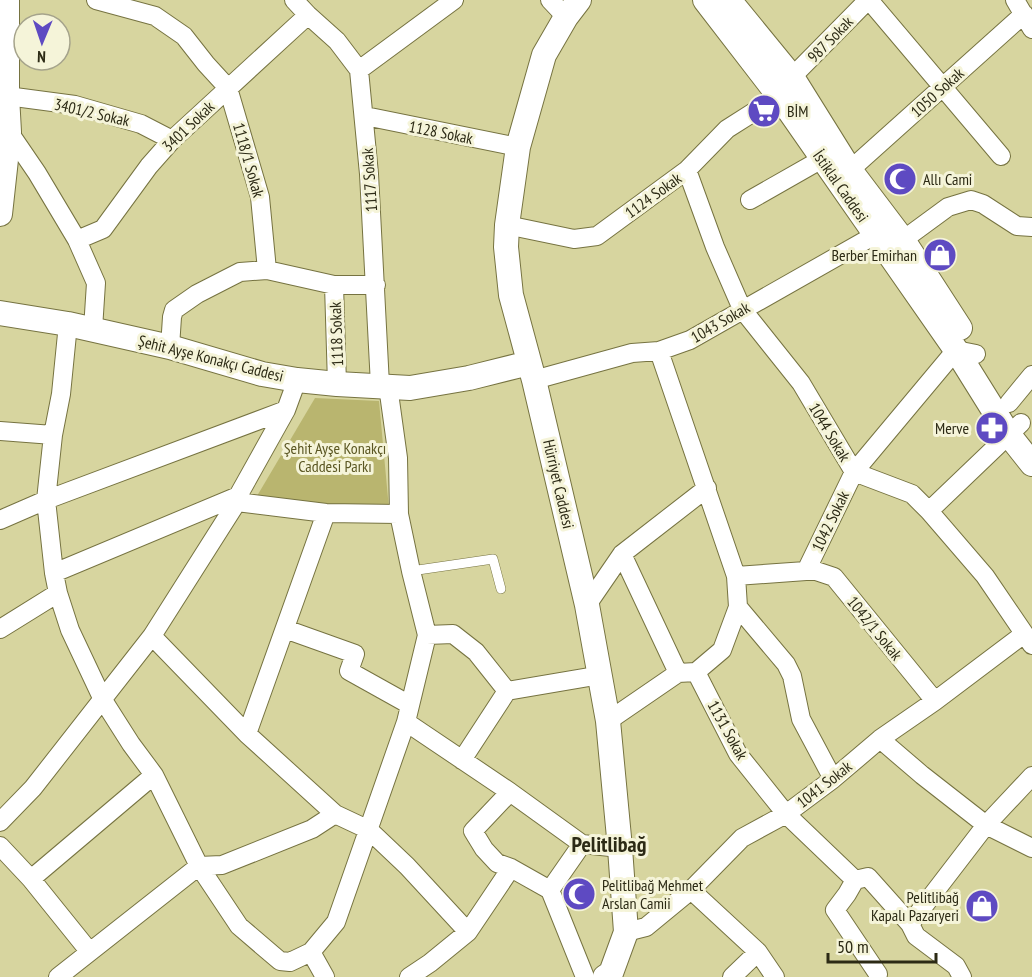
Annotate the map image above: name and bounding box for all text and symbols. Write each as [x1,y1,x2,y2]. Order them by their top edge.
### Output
street label: 987 Sokak [803,11,857,66]
north arrow [12,12,72,72]
text: N [37,47,46,67]
street label: 1050 Sokak [906,62,968,121]
supermarket icon: BİM [746,93,782,129]
street label: 3401/2 Sokak [52,94,132,131]
street label: 3401 Sokak [158,96,219,156]
place label: BİM [787,101,808,121]
street label: 1128 Sokak [407,116,475,148]
street label: 1118/1 Sokak [229,120,269,200]
street label: İstiklal Caddesi [809,146,873,226]
street label: 1117 Sokak [357,147,381,213]
mosque icon: Allı Cami [882,161,918,197]
street label: 1124 Sokak [621,167,686,222]
place label: Allı Cami [923,169,972,189]
shop icon: Berber Emirhan [922,237,958,273]
place label: Berber Emirhan [832,245,917,265]
street label: 1043 Sokak [687,297,754,347]
street label: 1118 Sokak [325,301,347,367]
street label: Şehit Ayşe Konakçı Caddesi [136,330,286,386]
street label: 1044 Sokak [805,399,856,466]
pharmacy icon: Merve [974,410,1010,446]
place label: Merve [935,418,969,438]
street label: Hürriyet Caddesi [539,437,579,531]
park label: Şehit Ayşe Konakçı Caddesi Parkı [284,438,386,476]
street label: 1042 Sokak [807,487,854,554]
street label: 1042/1 Sokak [843,592,907,665]
street label: 1131 Sokak [704,697,753,764]
street label: 1041 Sokak [792,756,856,812]
district label: Pelitlibağ [572,830,646,858]
place label: Pelitlibağ Mehmet Arslan Camii [602,875,704,913]
mosque icon: Pelitlibağ Mehmet Arslan Camii [561,876,597,912]
place label: Pelitlibağ Kapalı Pazaryeri [871,887,959,925]
shop icon: Pelitlibağ Kapalı Pazaryeri [964,888,1000,924]
scale bar [828,926,936,964]
text: 50 m [837,935,869,958]

